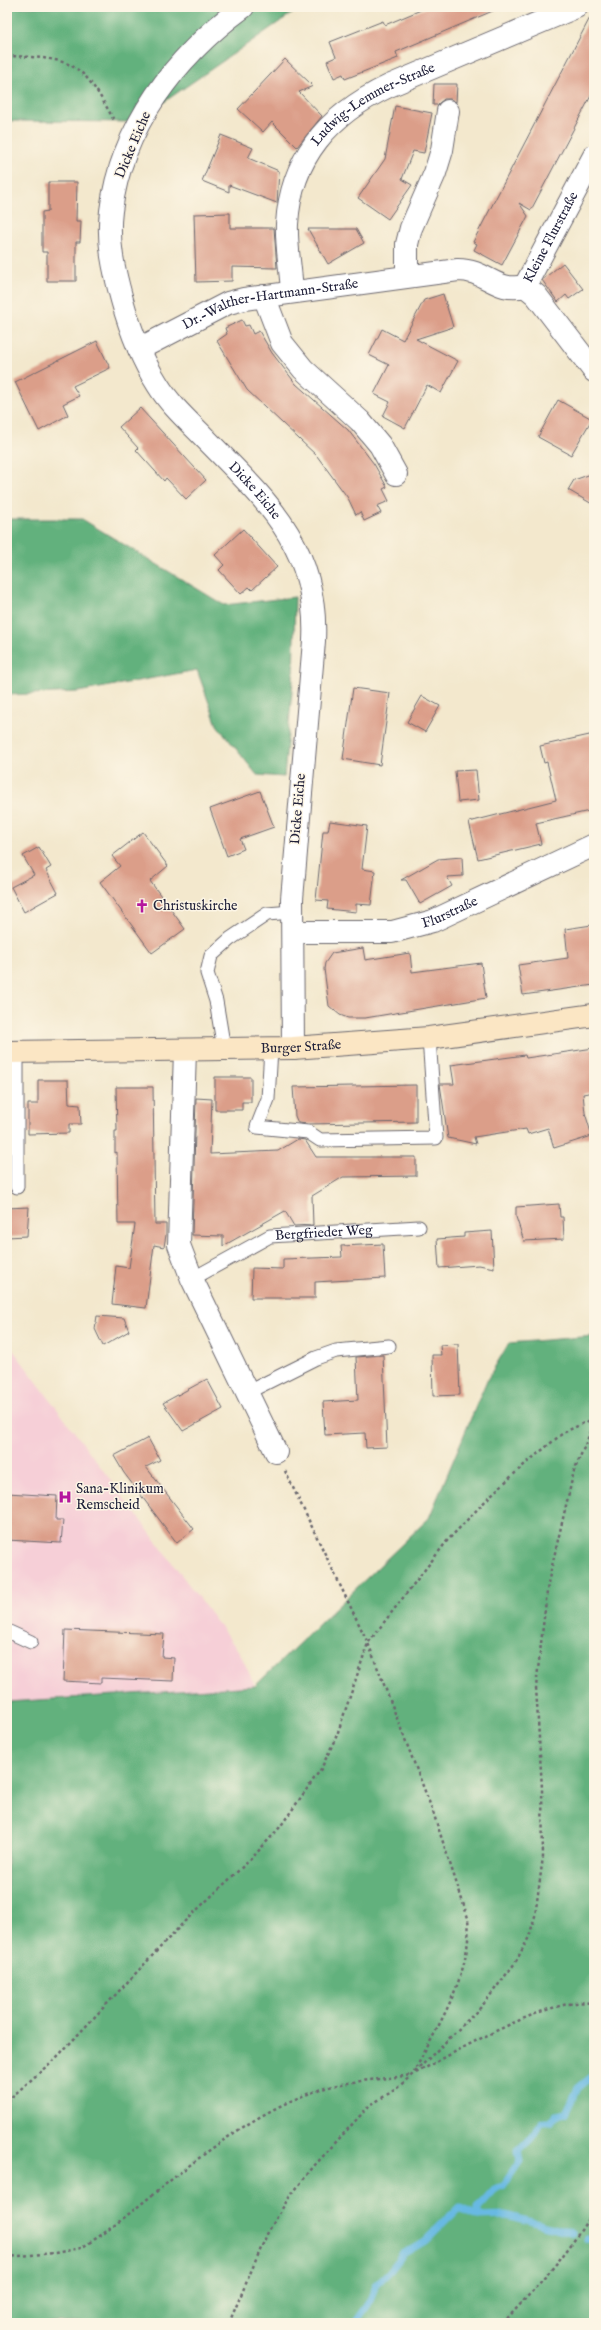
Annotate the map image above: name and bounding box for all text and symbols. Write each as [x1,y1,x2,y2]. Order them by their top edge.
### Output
street label: Ludwig-Lemmer-Straße [307,58,438,150]
street label: Dicke Eiche [111,108,155,181]
street label: Kleine Flurstraße [519,188,583,286]
street label: Dr.-Walther-Hartmann-Straße [179,275,360,334]
street label: Dicke Eiche [224,458,285,524]
street label: Dicke Eiche [286,772,310,845]
street label: Flurstraße [420,892,481,933]
place label: Christuskirche [153,897,238,915]
church icon: Christuskirche [134,898,150,914]
street label: Burger Straße [260,1035,342,1057]
street label: Bergfrieder Weg [275,1221,373,1245]
place label: Sana-Klinikum Remscheid [76,1480,164,1514]
hospital icon: Sana-Klinikum Remscheid [57,1489,73,1505]

